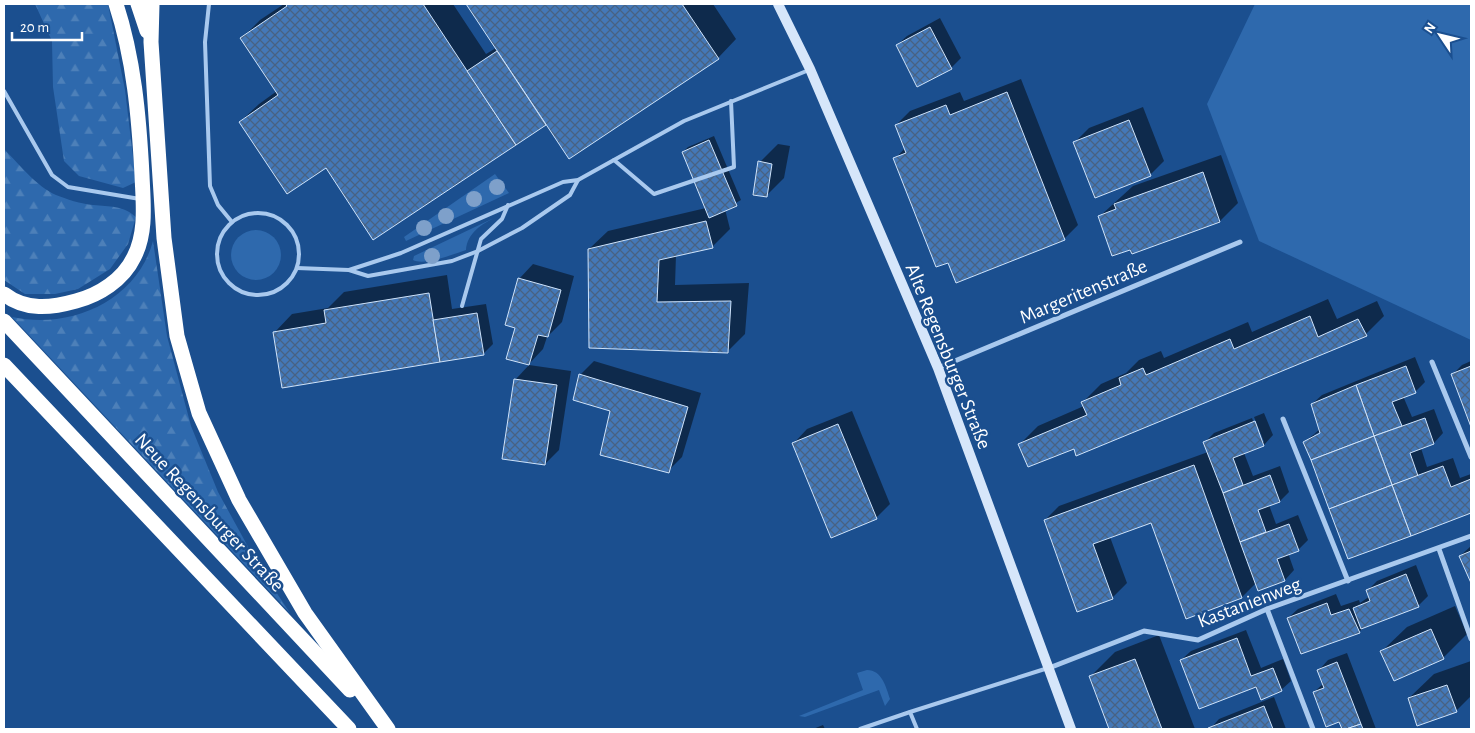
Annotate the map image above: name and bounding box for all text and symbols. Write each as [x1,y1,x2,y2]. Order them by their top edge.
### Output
scale bar [12,10,82,42]
north arrow [1415,10,1465,60]
text: 20 m [20,20,49,35]
text: N [1422,20,1439,36]
street label: Margeritenstraße [1017,256,1150,328]
street label: Alte Regensburger Straße [902,261,994,452]
street label: Neue Regensburger Straße [131,430,288,596]
street label: Kastanienweg [1195,574,1304,632]

